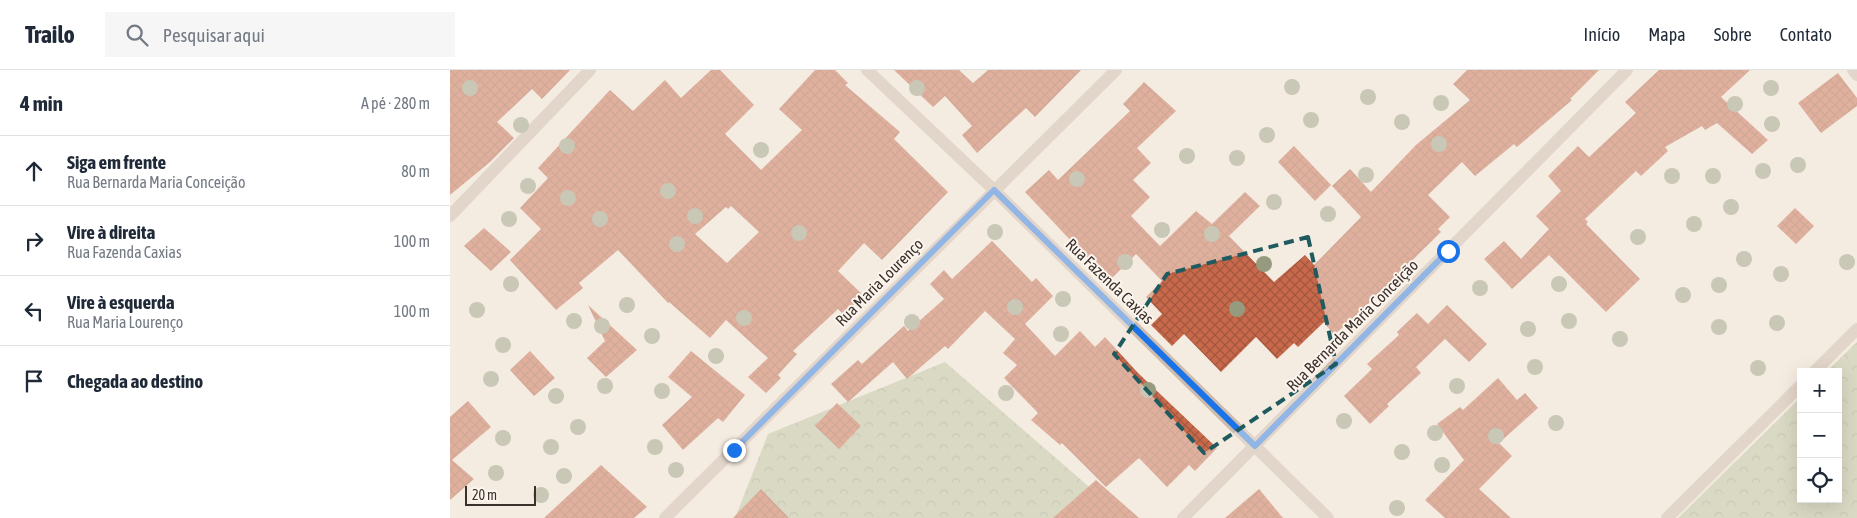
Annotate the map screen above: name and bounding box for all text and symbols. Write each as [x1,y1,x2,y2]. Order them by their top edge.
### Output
search box [105,12,455,57]
text: Trailo [25,21,75,48]
icon: search [123,21,151,49]
text: Pesquisar aqui [163,24,265,46]
text: Início [1584,24,1620,45]
text: Mapa [1648,24,1686,45]
text: Sobre [1714,24,1752,45]
text: Contato [1780,24,1832,45]
text: 4 min [20,91,63,115]
text: A pé · 280 m [361,94,430,112]
text: Siga em frente [67,151,166,173]
icon: ahead [20,157,48,185]
text: 80 m [401,162,430,180]
text: Rua Bernarda Maria Conceição [67,173,245,191]
text: Vire à direita [67,221,155,243]
icon: right [20,227,48,255]
text: 100 m [394,232,430,250]
street label: Rua Maria Lourenço [832,235,927,330]
street label: Rua Fazenda Caxias [1063,235,1158,328]
route start [1437,240,1460,263]
text: Rua Fazenda Caxias [67,243,182,261]
street label: Rua Bernarda Maria Conceição [1283,256,1422,395]
text: Vire à esquerda [67,291,175,313]
icon: left [20,297,48,325]
text: 100 m [394,302,430,320]
text: Rua Maria Lourenço [67,313,183,331]
icon: arrive [20,367,48,395]
map controls [1797,368,1842,503]
button: + [1797,368,1842,413]
text: Chegada ao destino [67,370,203,392]
button: − [1797,413,1842,458]
route end [723,439,746,462]
button: locate [1797,458,1842,503]
scale bar [465,483,536,506]
text: 20 m [472,487,497,503]

